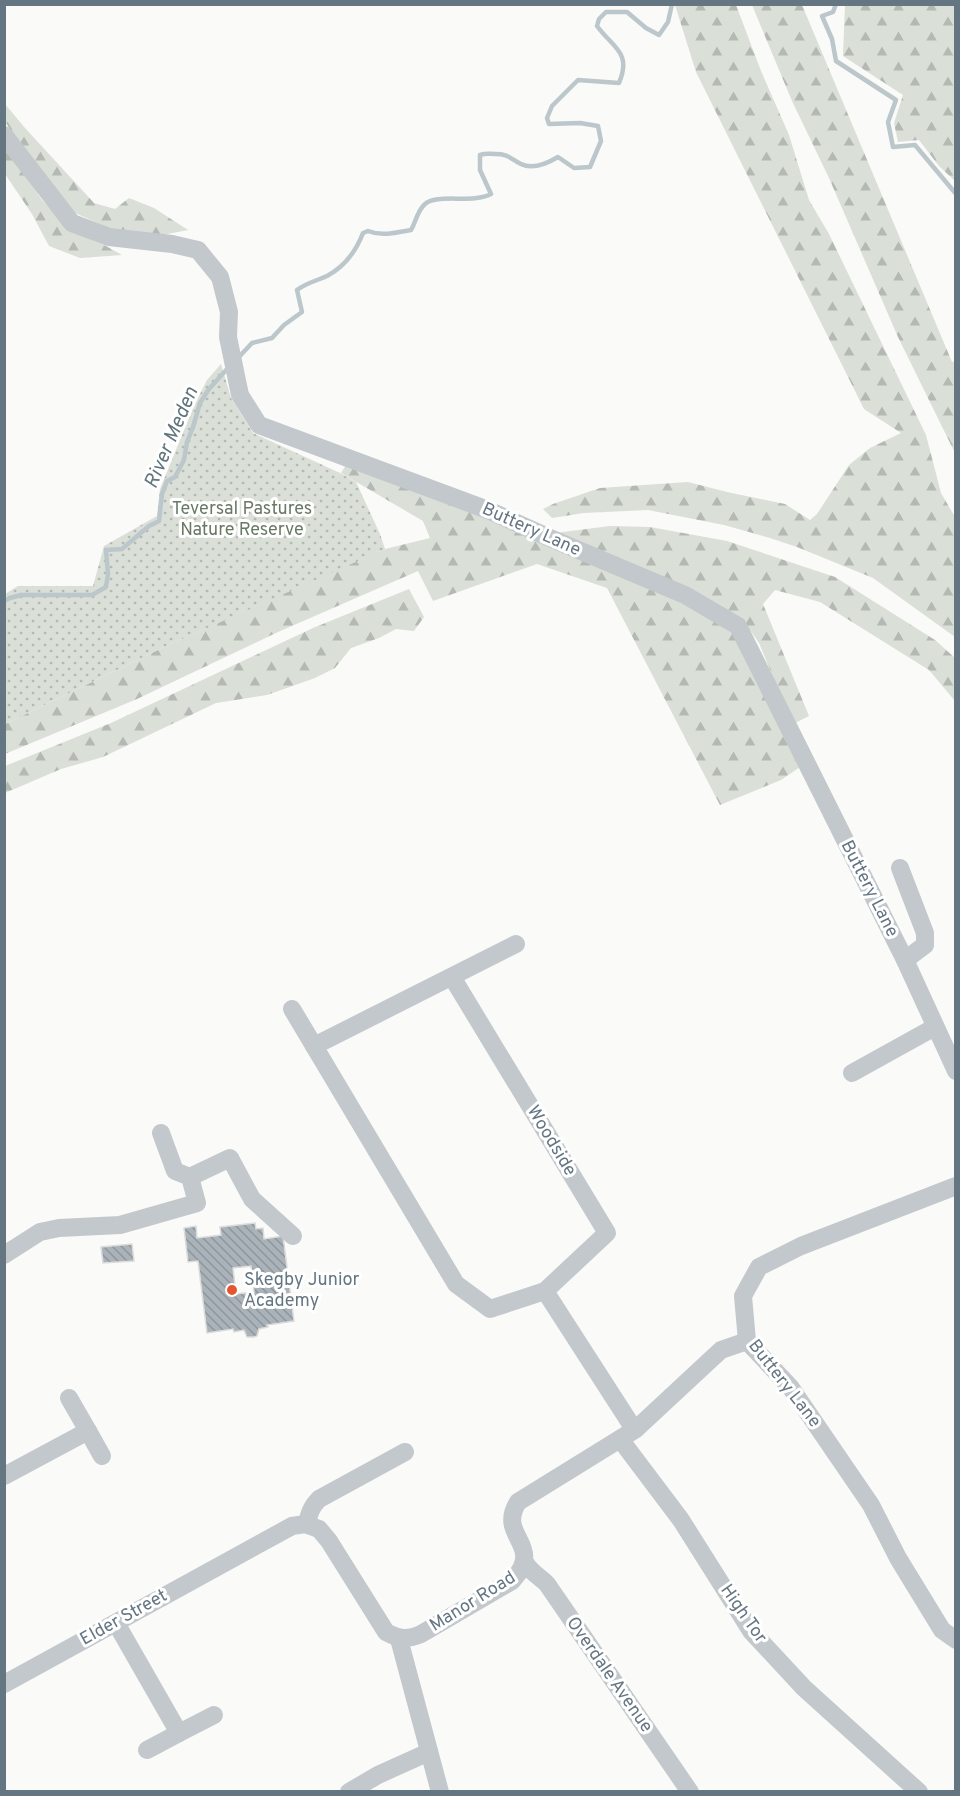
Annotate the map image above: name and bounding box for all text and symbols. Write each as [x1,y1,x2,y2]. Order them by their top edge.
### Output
water label: River Meden [139,383,205,493]
park label: Teversal Pastures Nature Reserve [172,498,312,542]
street label: Buttery Lane [478,498,584,562]
street label: Buttery Lane [835,837,903,941]
street label: Woodside [521,1101,581,1181]
place label: Skegby Junior Academy [244,1269,359,1313]
marker: Skegby Junior Academy [225,1283,239,1297]
street label: Buttery Lane [742,1335,826,1433]
street label: Manor Road [426,1567,520,1637]
street label: High Tor [714,1580,772,1648]
street label: Elder Street [76,1585,172,1651]
street label: Overdale Avenue [561,1613,657,1737]

